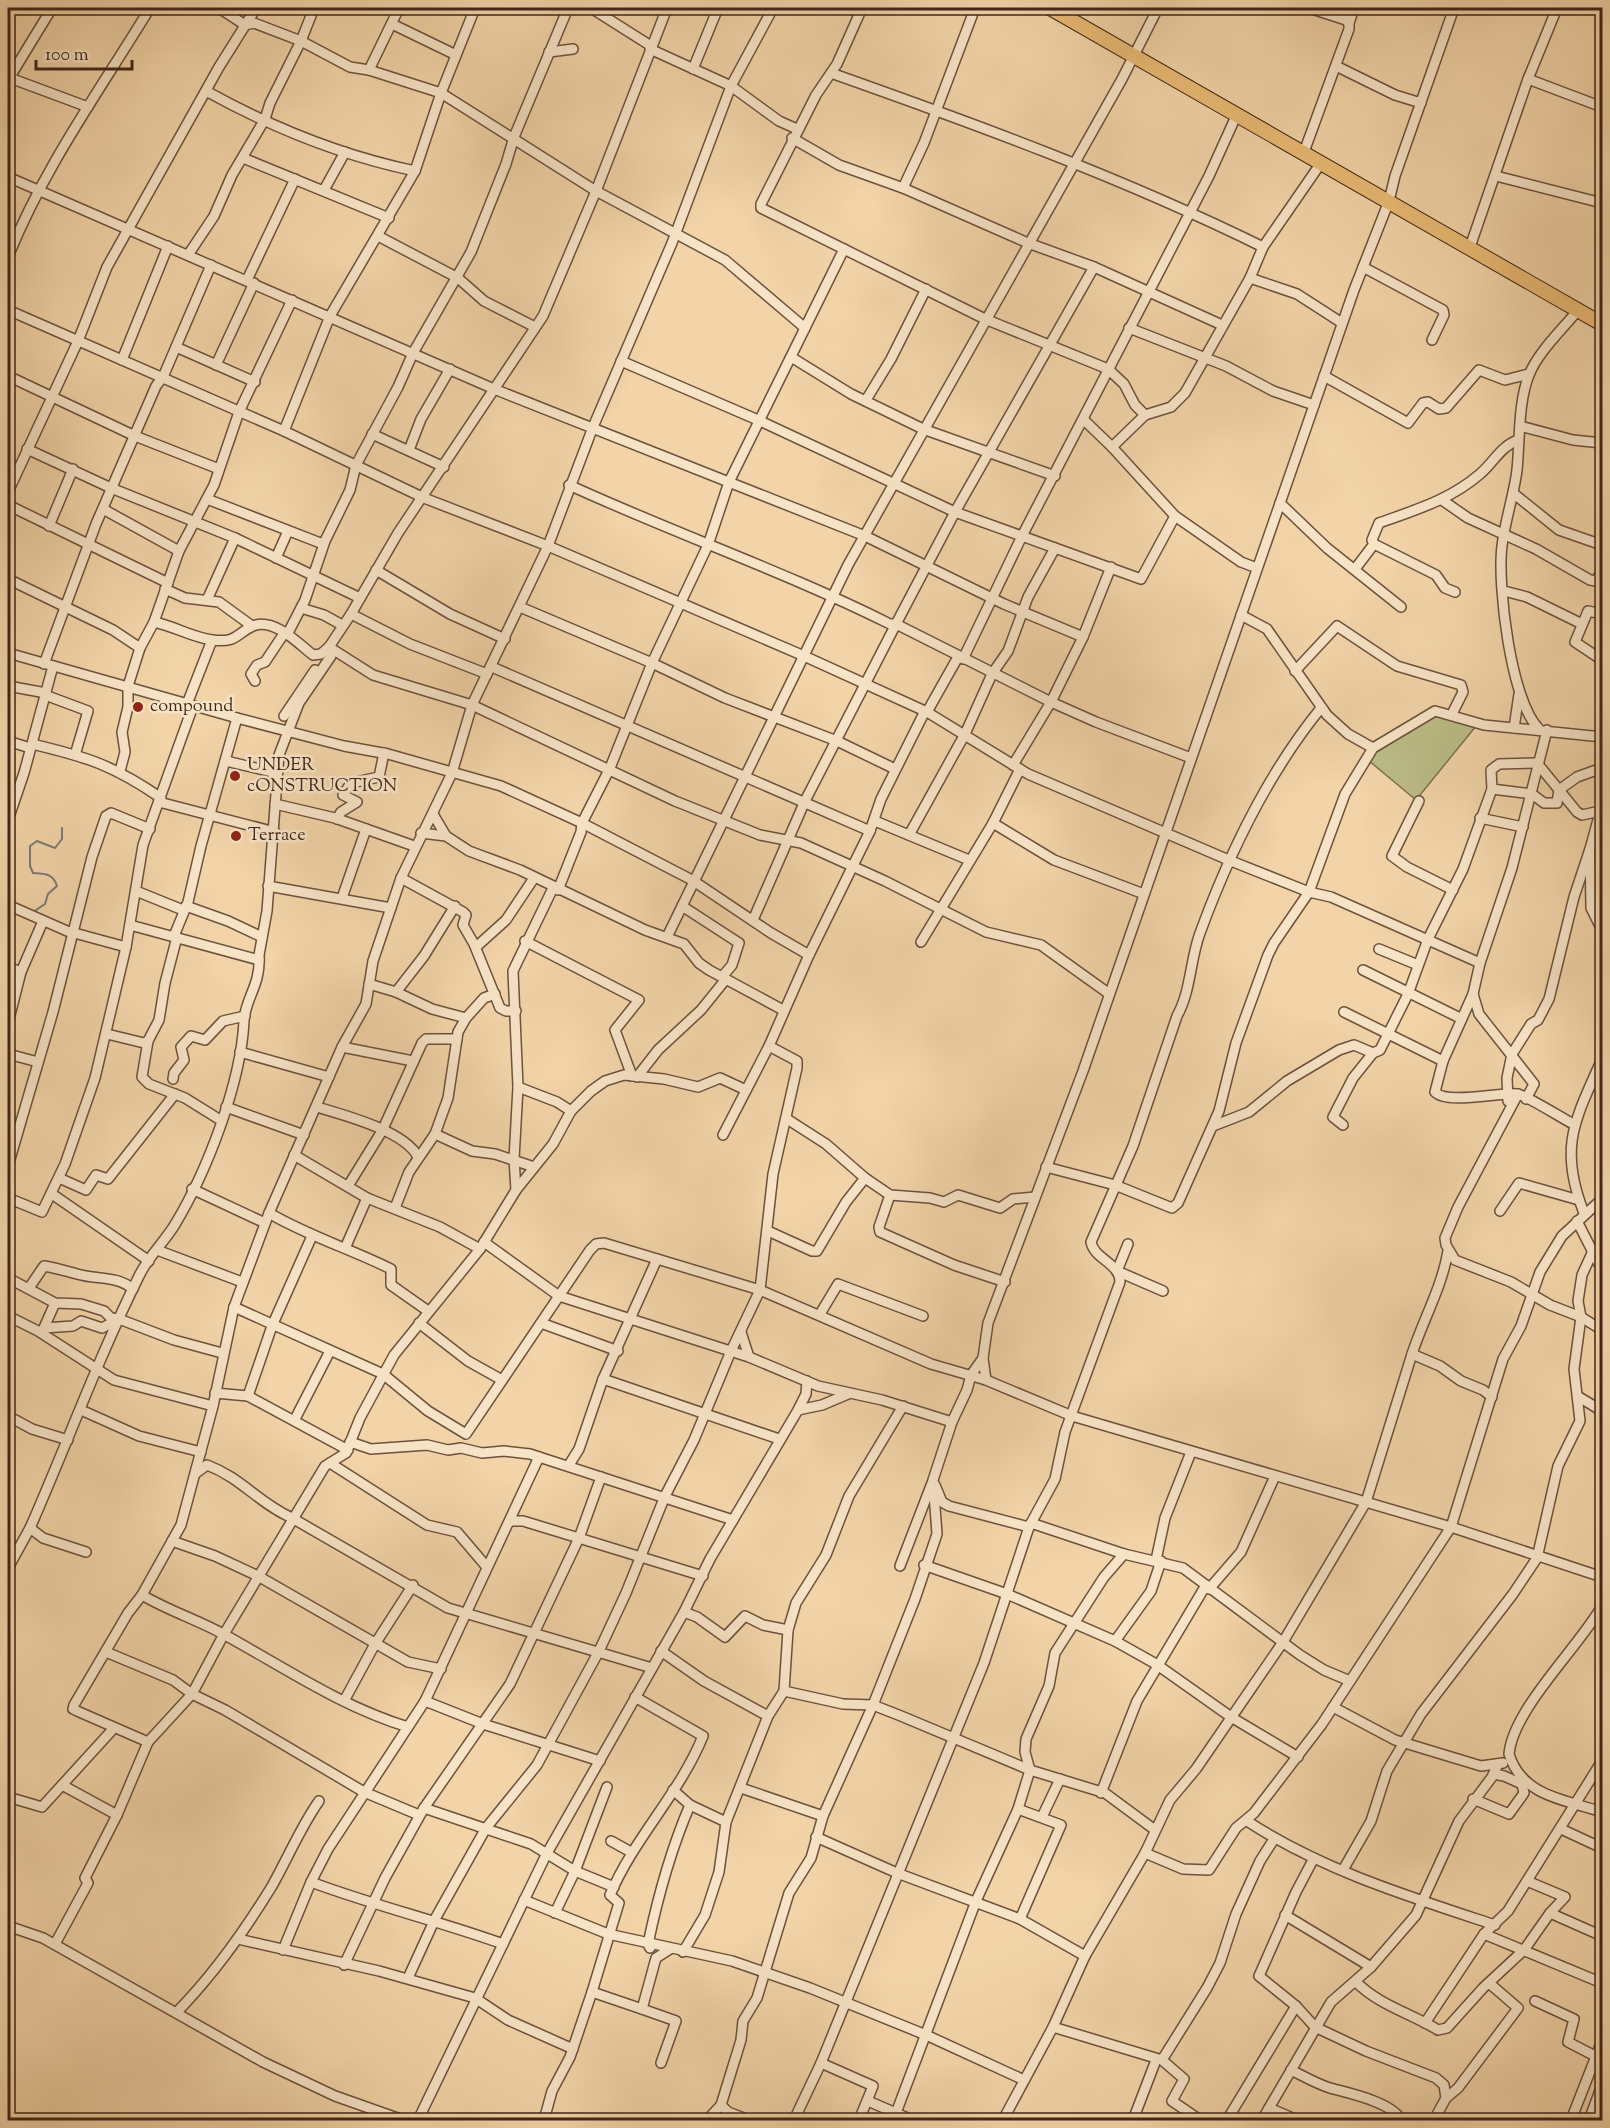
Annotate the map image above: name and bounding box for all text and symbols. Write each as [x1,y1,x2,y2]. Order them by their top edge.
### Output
scale bar [36,33,132,71]
text: 100 m [45,43,89,69]
place label: compound [150,694,234,720]
marker: compound [131,700,145,714]
place label: UNDER cONSTRUCTION [247,753,397,800]
marker: UNDER cONSTRUCTION [228,769,242,783]
place label: Terrace [248,823,306,849]
marker: Terrace [229,829,243,843]

